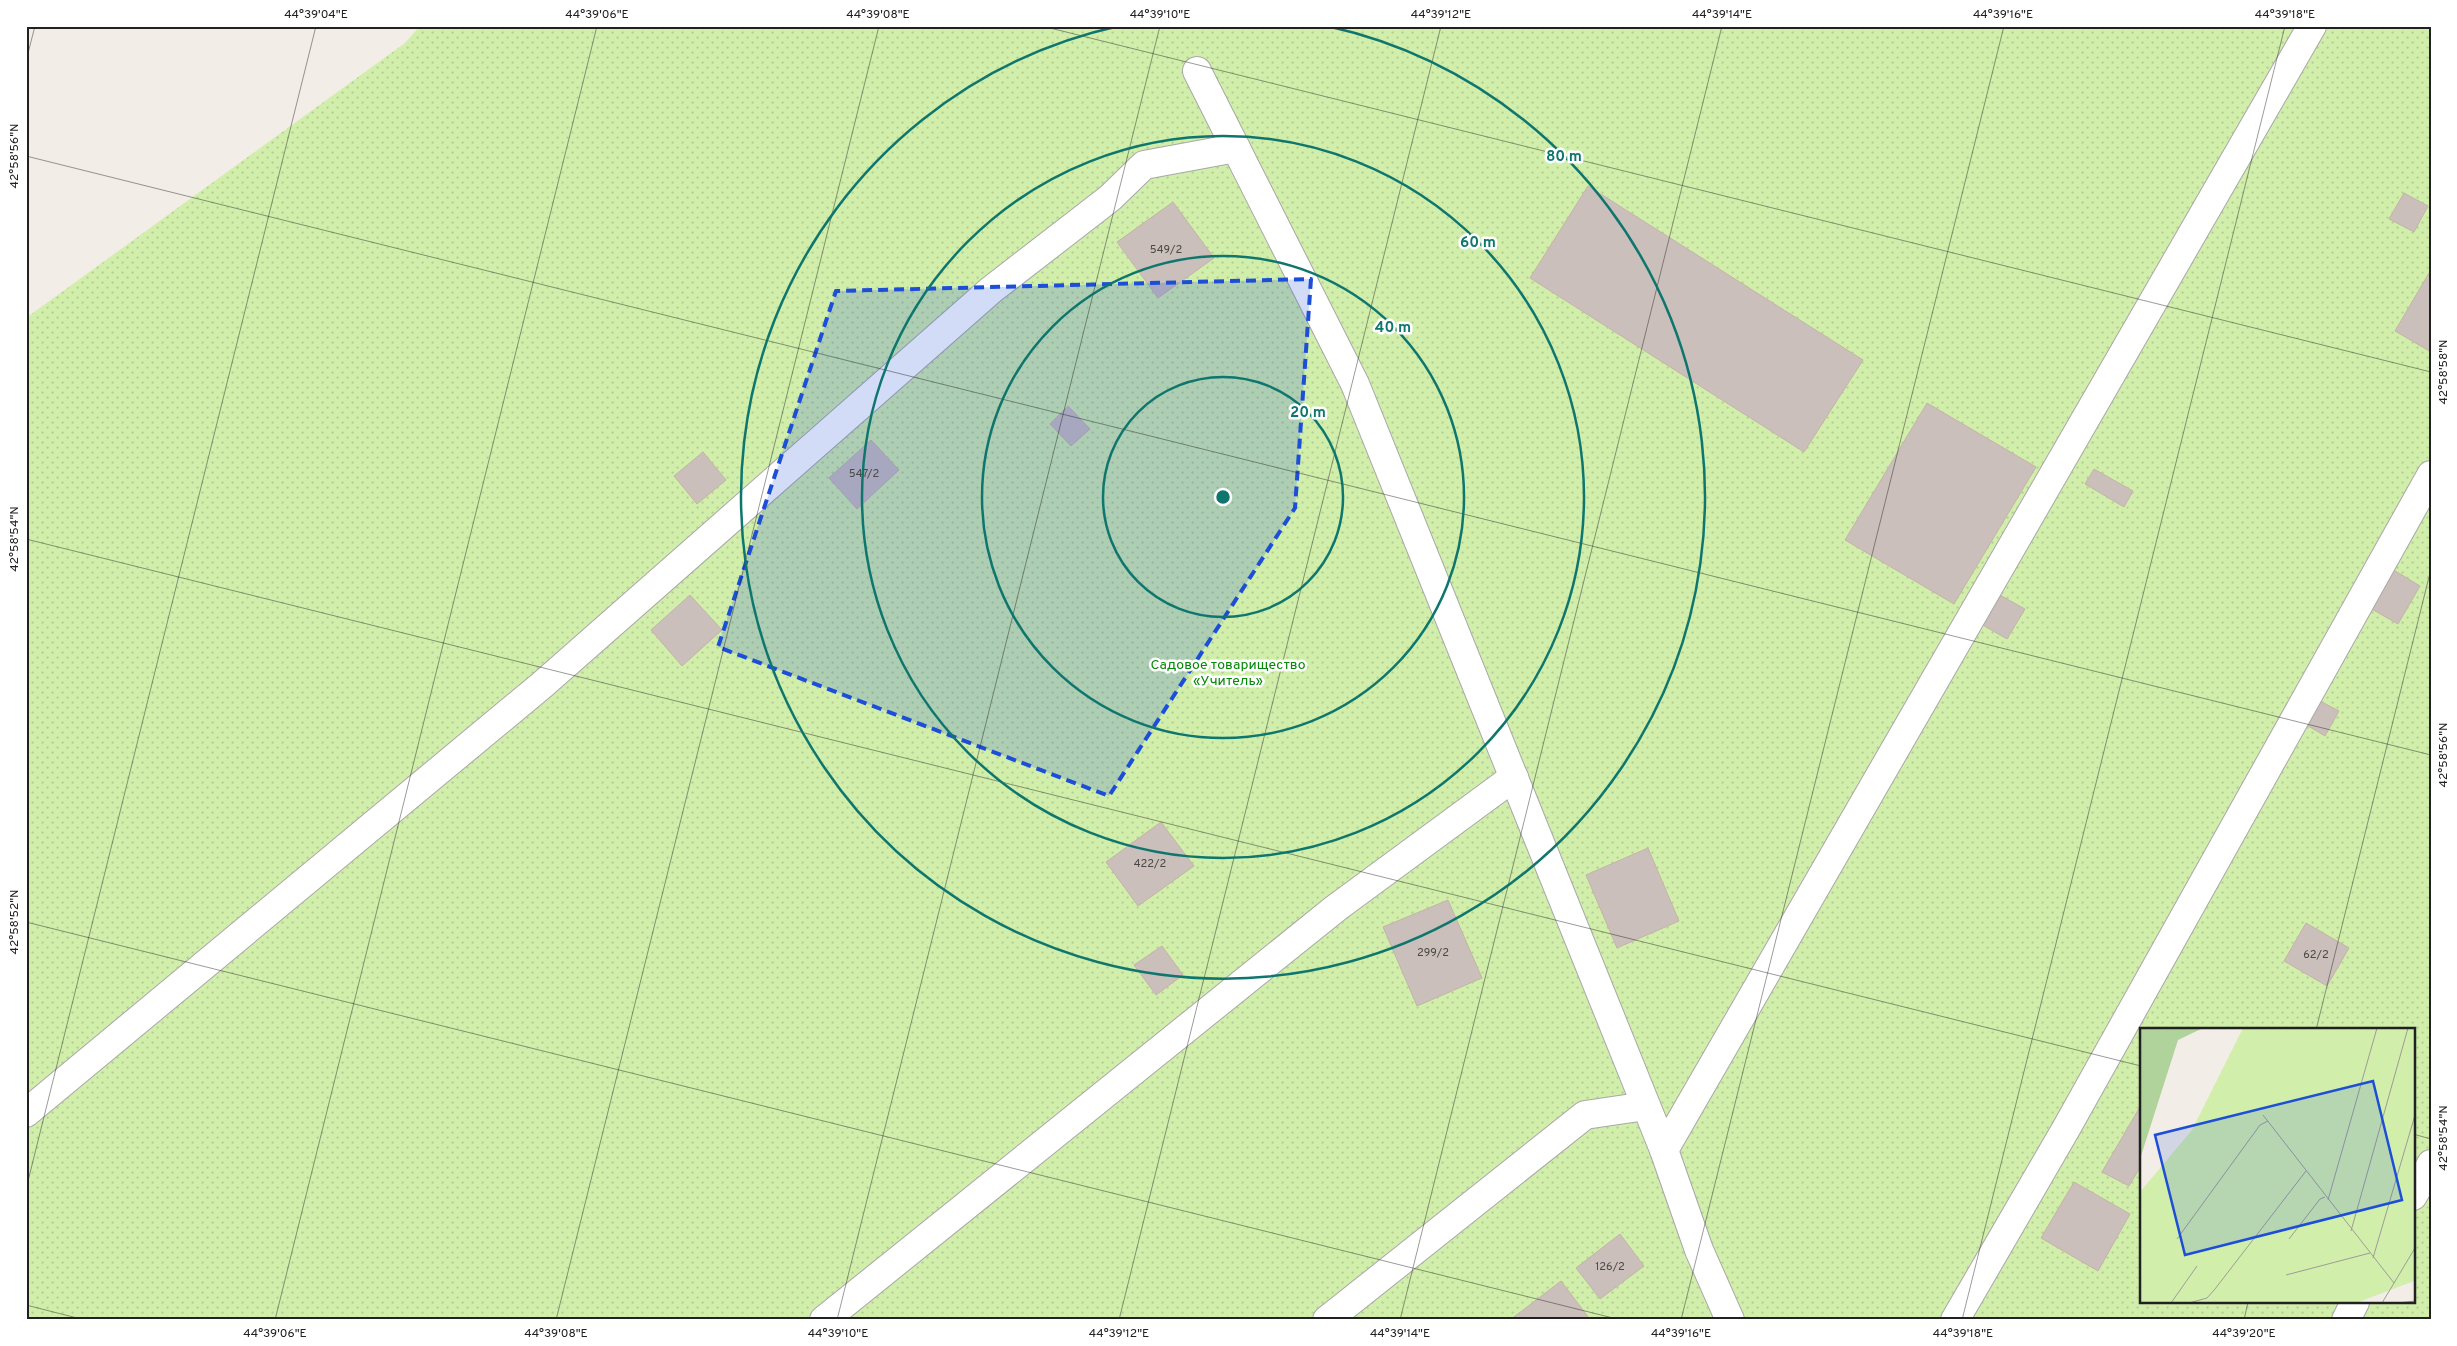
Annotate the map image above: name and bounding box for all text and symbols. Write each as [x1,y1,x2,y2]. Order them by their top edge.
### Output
text: 44°39'04"E [284,7,348,23]
text: 44°39'06"E [565,7,629,23]
text: 44°39'08"E [846,7,910,23]
text: 44°39'10"E [1130,7,1190,23]
text: 44°39'12"E [1411,7,1471,23]
text: 44°39'14"E [1692,7,1752,23]
text: 44°39'16"E [1973,7,2033,23]
text: 44°39'18"E [2255,7,2315,23]
text: 42°58'56"N [7,123,23,189]
text: 80 m [1546,148,1582,167]
text: 60 m [1460,234,1496,253]
house number: 549/2 [1150,243,1182,257]
text: 40 m [1375,319,1411,338]
text: 42°58'58"N [2436,339,2452,405]
text: 20 m [1290,404,1326,423]
house number: 547/2 [849,467,879,481]
centre of rings [1214,488,1232,506]
text: 42°58'54"N [7,506,23,572]
park label: Садовое товарищество «Учитель» [1150,657,1306,690]
text: 42°58'56"N [2436,722,2452,788]
house number: 422/2 [1134,857,1166,871]
text: 42°58'52"N [7,889,23,955]
house number: 299/2 [1417,946,1449,960]
house number: 62/2 [2303,948,2329,962]
inset map [2140,1028,2414,1304]
text: 42°58'54"N [2436,1105,2452,1171]
house number: 126/2 [1595,1260,1625,1274]
text: 44°39'06"E [243,1326,307,1342]
text: 44°39'08"E [524,1326,588,1342]
text: 44°39'10"E [808,1326,868,1342]
text: 44°39'12"E [1089,1326,1149,1342]
text: 44°39'14"E [1370,1326,1430,1342]
text: 44°39'16"E [1651,1326,1711,1342]
text: 44°39'18"E [1933,1326,1993,1342]
text: 44°39'20"E [2212,1326,2276,1342]

